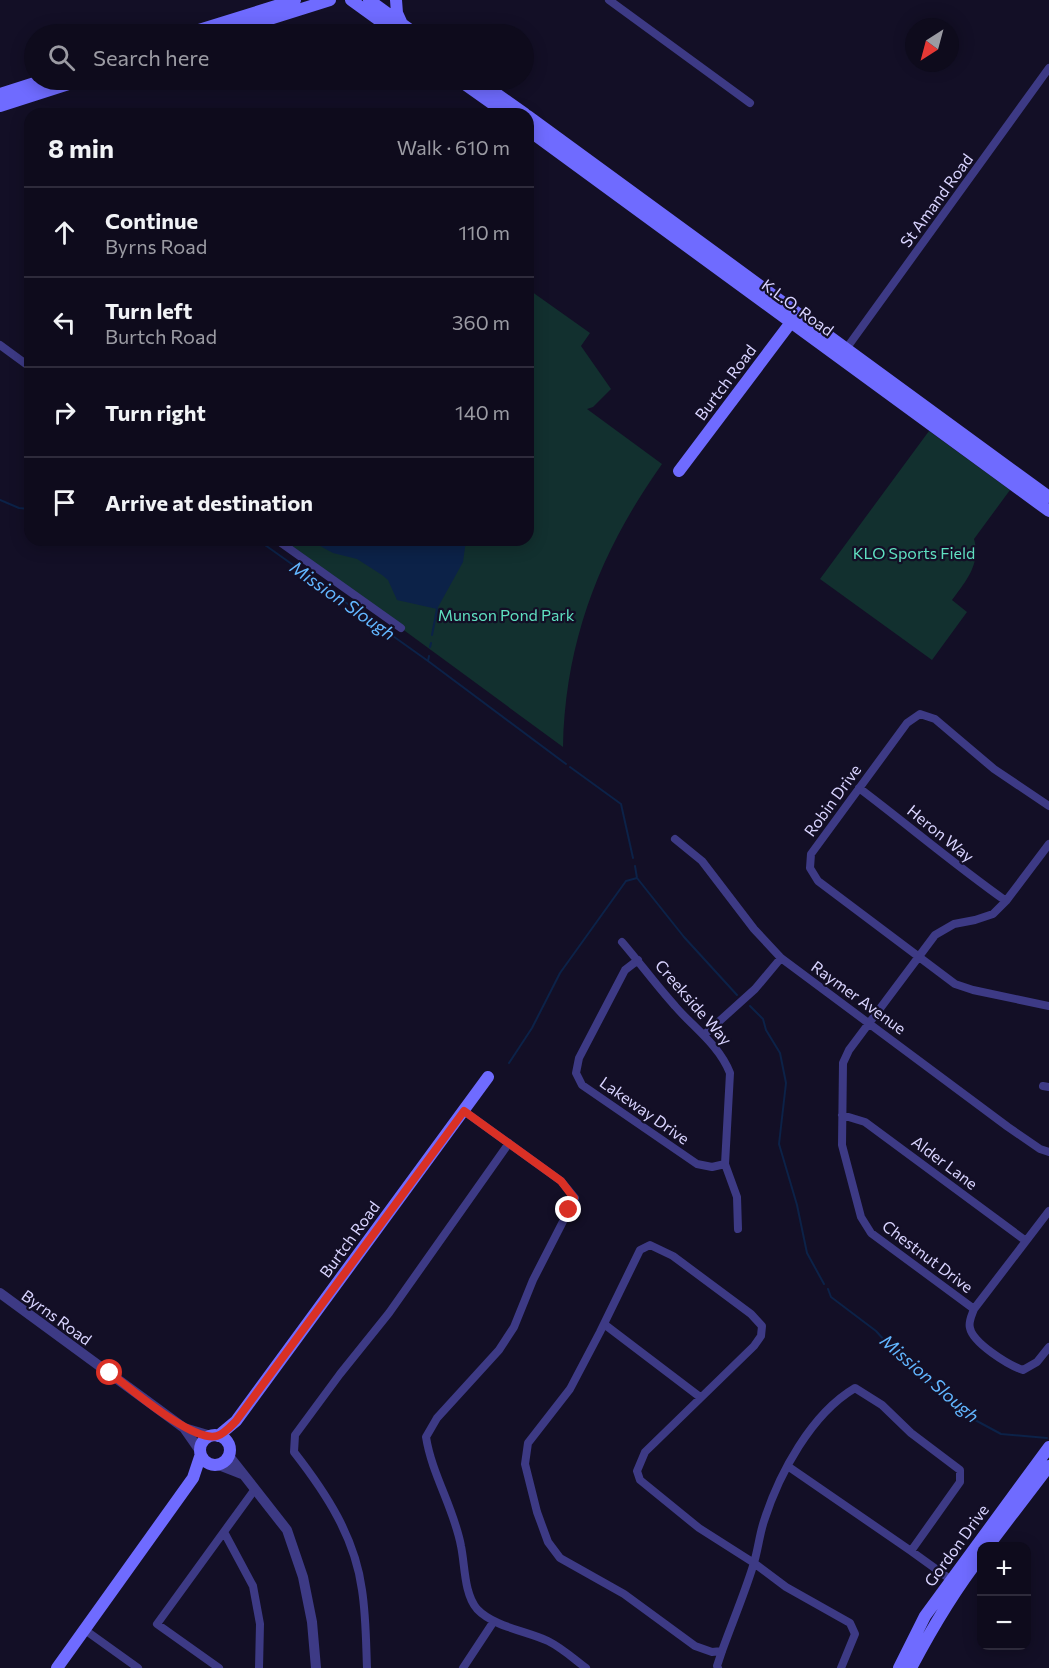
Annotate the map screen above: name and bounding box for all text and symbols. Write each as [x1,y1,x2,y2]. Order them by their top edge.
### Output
north arrow [905,18,959,72]
search box [24,24,534,90]
icon: search [45,41,78,74]
text: Search here [93,44,209,71]
text: 8 min [48,132,114,163]
text: Walk · 610 m [397,135,510,159]
street label: St Amand Road [896,149,976,251]
text: Continue [105,207,198,234]
icon: ahead [48,216,81,249]
text: 110 m [459,220,510,244]
text: Byrns Road [105,234,207,258]
street label: K.L.O. Road [758,275,838,339]
text: Turn left [105,297,192,324]
icon: left [48,306,81,339]
text: 360 m [452,310,510,334]
text: Burtch Road [105,324,217,348]
street label: Burtch Road [690,341,760,423]
icon: right [48,396,81,429]
text: Turn right [105,399,206,426]
text: 140 m [455,400,510,424]
icon: arrive [48,486,81,519]
text: Arrive at destination [105,489,313,516]
park label: KLO Sports Field [853,543,975,562]
water label: Mission Slough [286,556,400,644]
park label: Munson Pond Park [438,605,575,624]
street label: Robin Drive [800,760,864,840]
street label: Heron Way [904,800,978,866]
street label: Creekside Way [652,955,736,1049]
street label: Raymer Avenue [808,956,910,1038]
street label: Lakeway Drive [597,1072,693,1148]
street label: Alder Lane [908,1131,982,1193]
route end [555,1196,581,1222]
street label: Burtch Road [315,1197,383,1281]
street label: Chestnut Drive [879,1216,977,1296]
street label: Byrns Road [18,1285,96,1349]
water label: Mission Slough [876,1329,984,1427]
route start [96,1359,122,1385]
street label: Gordon Drive [920,1500,992,1590]
map controls [977,1542,1031,1650]
button: + [977,1542,1031,1596]
button: − [977,1596,1031,1650]

